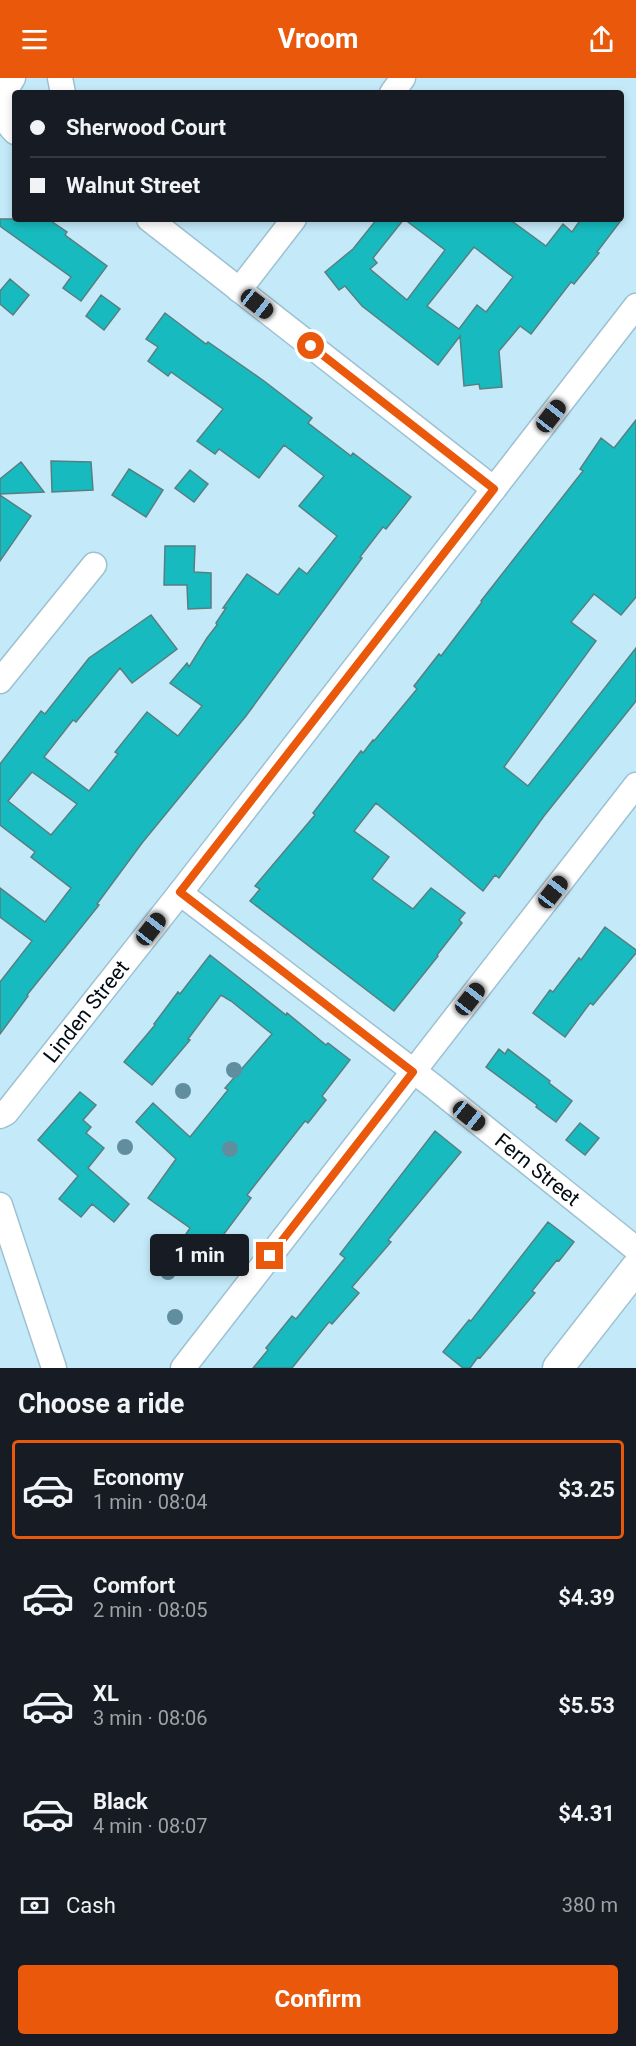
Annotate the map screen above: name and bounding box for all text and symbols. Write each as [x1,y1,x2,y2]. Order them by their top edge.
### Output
icon: menu [18,23,51,56]
text: Vroom [278,23,358,55]
icon: share [585,23,618,56]
text: Sherwood Court [66,115,226,140]
text: Walnut Street [66,173,200,198]
car [237,286,277,322]
route start [297,332,324,359]
car [533,396,569,436]
car [535,872,571,912]
car [133,909,169,949]
street label: Linden Street [39,956,134,1067]
car [452,979,488,1019]
car [449,1098,489,1134]
street label: Fern Street [490,1129,585,1211]
callout: 1 min [150,1235,249,1277]
route end [256,1242,283,1269]
text: 1 min [174,1243,225,1267]
text: Choose a ride [18,1388,184,1420]
icon: car [21,1463,75,1517]
text: Economy [93,1465,184,1490]
text: $3.25 [558,1477,615,1502]
text: 1 min · 08:04 [93,1490,208,1514]
icon: car [21,1571,75,1625]
text: Comfort [93,1573,175,1598]
text: $4.39 [558,1585,615,1610]
text: 2 min · 08:05 [93,1598,208,1622]
icon: car [21,1679,75,1733]
text: XL [93,1681,119,1706]
text: $5.53 [558,1693,615,1718]
text: 3 min · 08:06 [93,1706,208,1730]
icon: car [21,1787,75,1841]
text: Black [93,1789,148,1814]
text: $4.31 [558,1801,615,1826]
text: 4 min · 08:07 [93,1814,208,1838]
icon: cash [18,1889,51,1922]
text: Cash [66,1893,116,1918]
text: 380 m [562,1893,618,1917]
button: Confirm [18,1965,618,2034]

